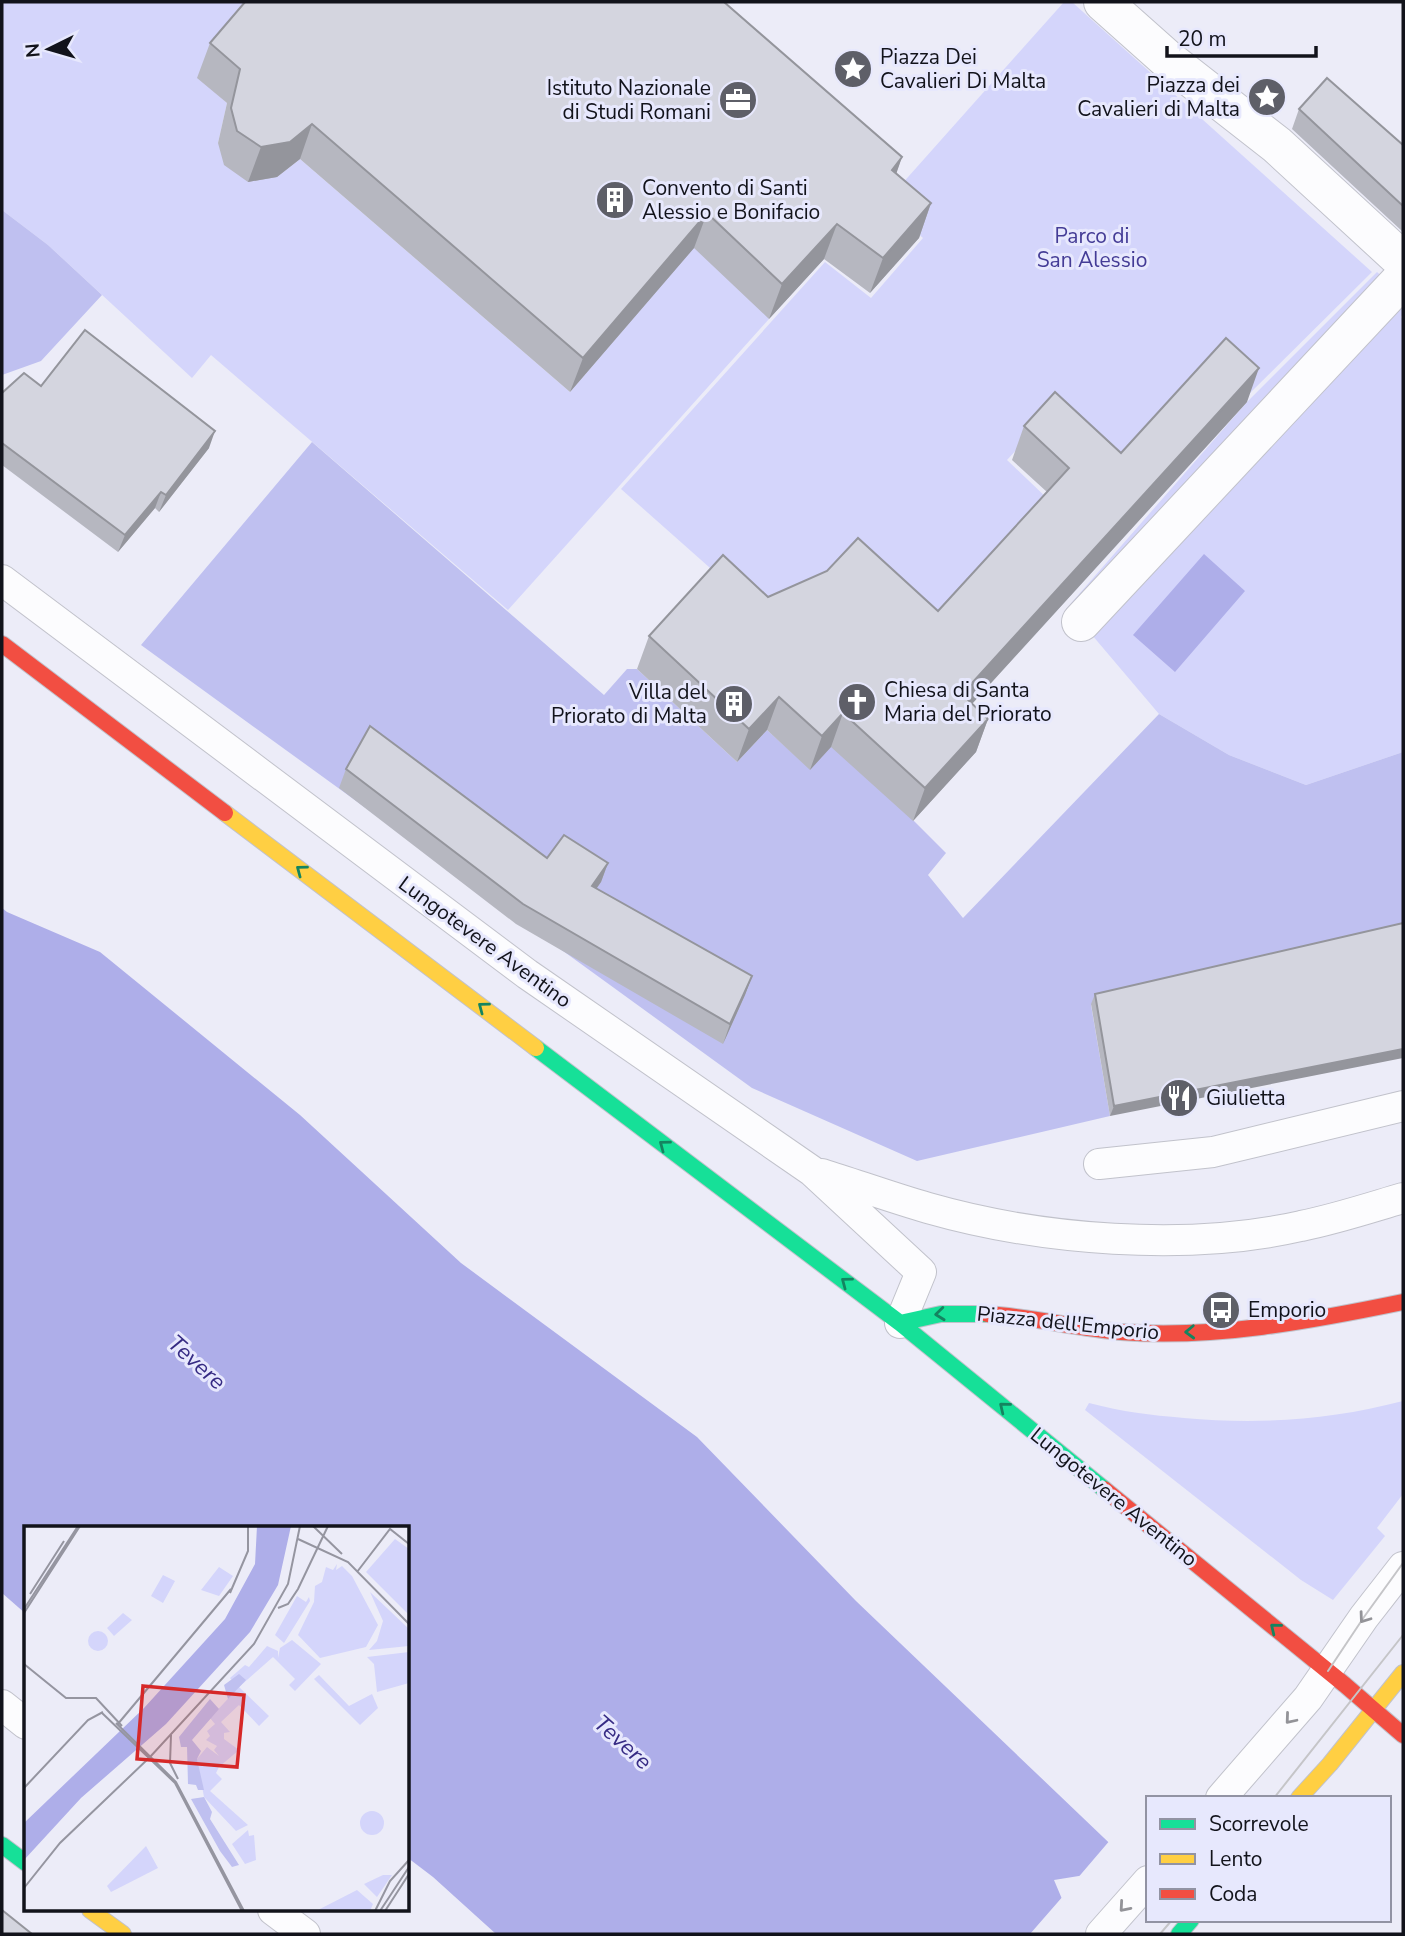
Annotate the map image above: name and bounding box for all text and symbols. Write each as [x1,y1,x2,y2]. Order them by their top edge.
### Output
north arrow [14,14,84,84]
scale bar [1167,14,1316,58]
text: 20 m [1178,25,1227,53]
text: N [19,42,47,59]
place label: Piazza Dei Cavalieri Di Malta [880,43,1046,95]
place icon: Piazza Dei Cavalieri Di Malta [832,48,874,90]
place label: Piazza dei Cavalieri di Malta [1077,71,1240,123]
place label: Istituto Nazionale di Studi Romani [547,74,711,126]
place icon: Piazza dei Cavalieri di Malta [1246,76,1288,118]
office icon: Istituto Nazionale di Studi Romani [717,79,759,121]
place label: Convento di Santi Alessio e Bonifacio [642,174,820,226]
building icon: Convento di Santi Alessio e Bonifacio [594,179,636,221]
park label: Parco di San Alessio [1037,222,1147,274]
place label: Chiesa di Santa Maria del Priorato [884,676,1052,728]
place label: Villa del Priorato di Malta [551,678,708,730]
church icon: Chiesa di Santa Maria del Priorato [836,681,878,723]
building icon: Villa del Priorato di Malta [713,683,755,725]
one-way arrow [296,866,309,879]
street label: Lungotevere Aventino [393,870,577,1014]
one-way arrow [478,1003,491,1016]
restaurant icon: Giulietta [1158,1077,1200,1119]
place label: Giulietta [1206,1084,1286,1112]
one-way arrow [660,1140,672,1153]
one-way arrow [841,1277,854,1290]
bus stop icon: Emporio [1200,1289,1242,1331]
place label: Emporio [1248,1296,1326,1324]
street label: Piazza dell'Emporio [975,1300,1161,1346]
one-way arrow [934,1307,946,1322]
one-way arrow [1185,1325,1196,1340]
water label: Tevere [161,1328,232,1397]
one-way arrow [999,1403,1012,1415]
street label: Lungotevere Aventino [1025,1421,1203,1573]
inset map [24,1526,410,1912]
one-way arrow [1360,1610,1372,1623]
one-way arrow [1271,1624,1284,1636]
water label: Tevere [587,1708,658,1777]
one-way arrow [1286,1711,1298,1724]
legend [1146,1796,1391,1922]
text: Scorrevole [1209,1810,1309,1838]
text: Lento [1209,1845,1262,1873]
text: Coda [1209,1880,1257,1908]
one-way arrow [1120,1899,1132,1912]

